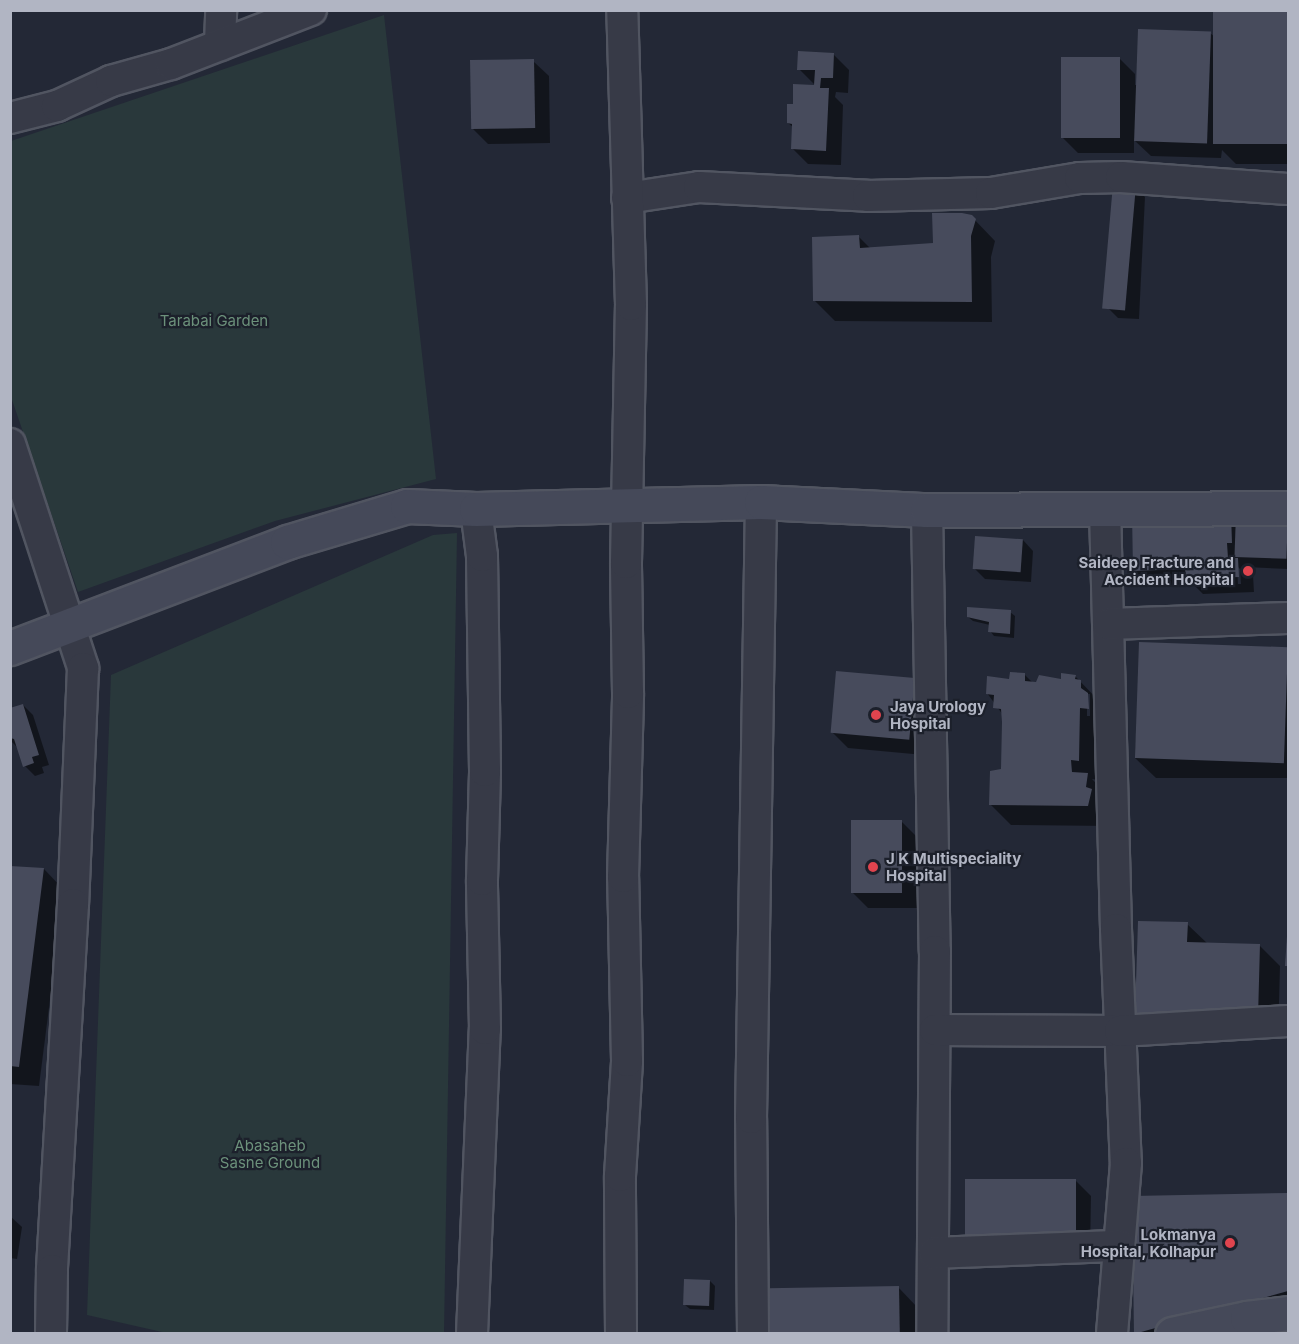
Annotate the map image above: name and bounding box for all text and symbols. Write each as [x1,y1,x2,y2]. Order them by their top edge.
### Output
park label: Tarabai Garden [160,312,268,330]
place label: Saideep Fracture and Accident Hospital [1079,553,1234,588]
marker: Saideep Fracture and Accident Hospital [1239,562,1257,580]
place label: Jaya Urology Hospital [890,697,986,732]
marker: Jaya Urology Hospital [867,706,885,724]
place label: J K Multispeciality Hospital [886,849,1021,884]
marker: J K Multispeciality Hospital [864,858,882,876]
park label: Abasaheb Sasne Ground [220,1136,320,1171]
place label: Lokmanya Hospital, Kolhapur [1080,1225,1216,1260]
marker: Lokmanya Hospital, Kolhapur [1221,1234,1239,1252]

